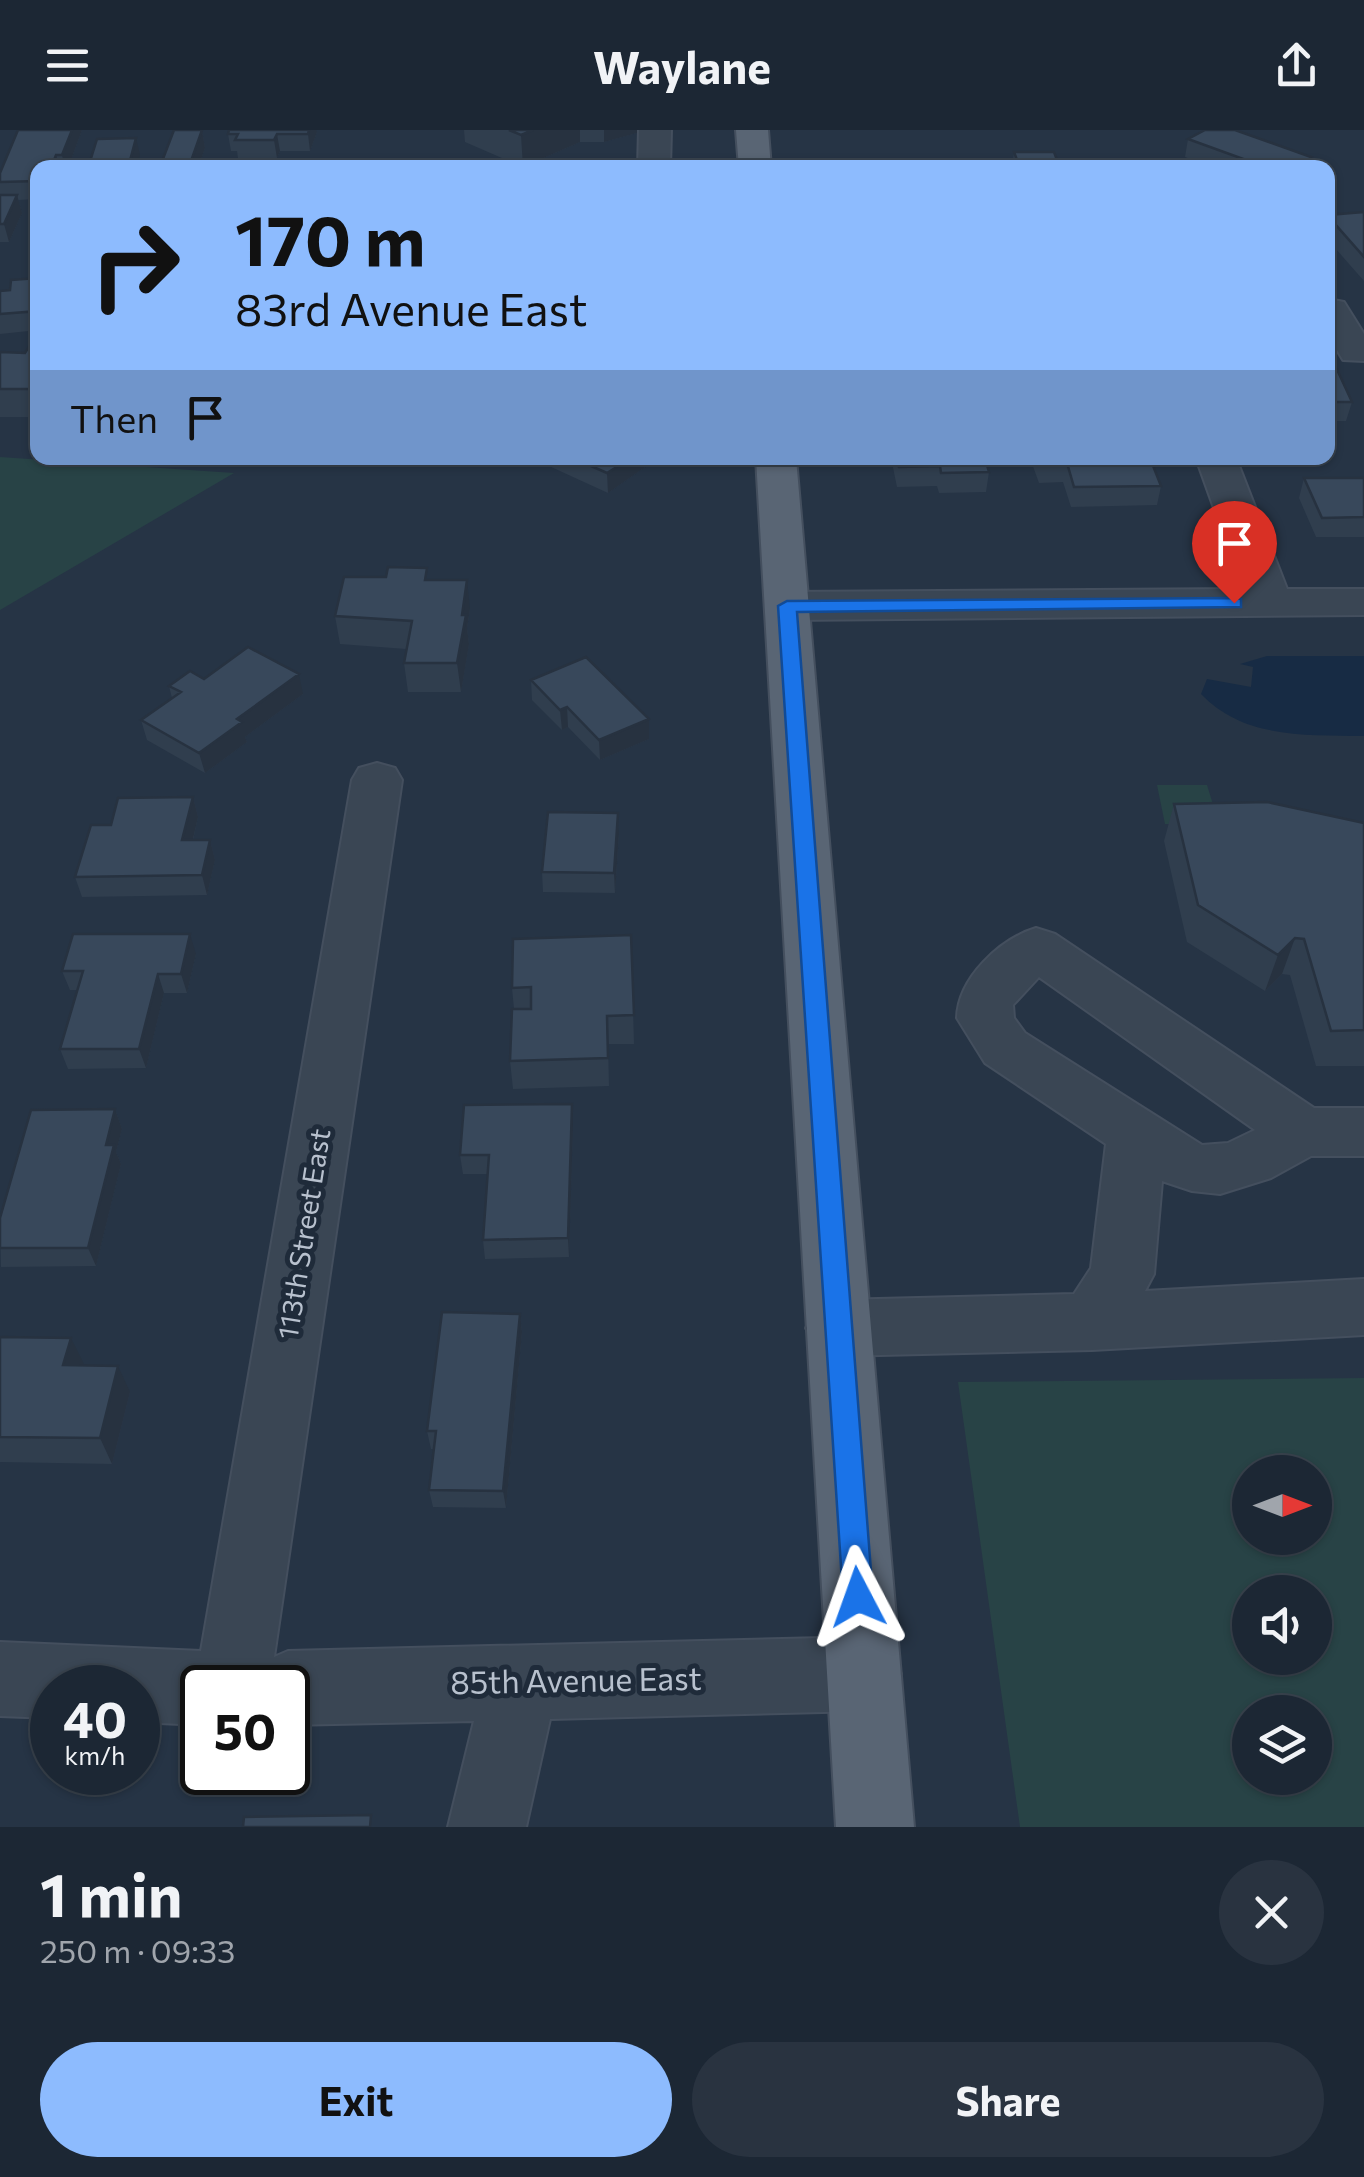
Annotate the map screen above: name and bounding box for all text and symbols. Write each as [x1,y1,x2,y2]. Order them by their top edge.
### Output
icon: menu [40,38,95,93]
text: Waylane [593,38,771,93]
icon: share [1269,38,1324,93]
text: 170 m [235,195,426,280]
icon: right [70,200,200,330]
text: 83rd Avenue East [235,280,587,335]
icon: arrive [178,390,233,445]
text: Then [70,394,158,441]
pin [1192,501,1277,604]
icon: arrive [1207,516,1262,571]
street label: 113th Street East [270,1126,336,1342]
north arrow [1232,1455,1332,1555]
map controls [1232,1455,1332,1795]
position arrow [806,1545,910,1649]
button: sound [1232,1575,1332,1675]
street label: 85th Avenue East [450,1657,702,1701]
speed limit sign: 50 [180,1665,310,1795]
text: 40 [63,1687,127,1748]
button: layers [1232,1695,1332,1795]
text: km/h [65,1740,125,1770]
text: 1 min [40,1856,182,1929]
button: close [1219,1860,1324,1965]
text: 250 m · 09:33 [40,1930,235,1970]
button: Exit [40,2042,672,2157]
button: Share [692,2042,1324,2157]

